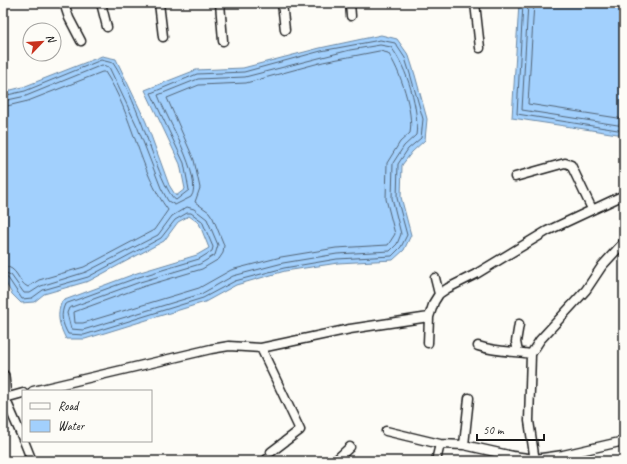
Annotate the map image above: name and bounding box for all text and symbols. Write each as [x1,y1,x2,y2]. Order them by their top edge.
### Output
north arrow [22,22,62,62]
text: N [43,32,60,46]
legend [22,390,152,442]
text: Road [58,398,80,414]
scale bar [477,416,544,442]
text: Water [58,418,86,434]
text: 50 m [483,422,505,438]

